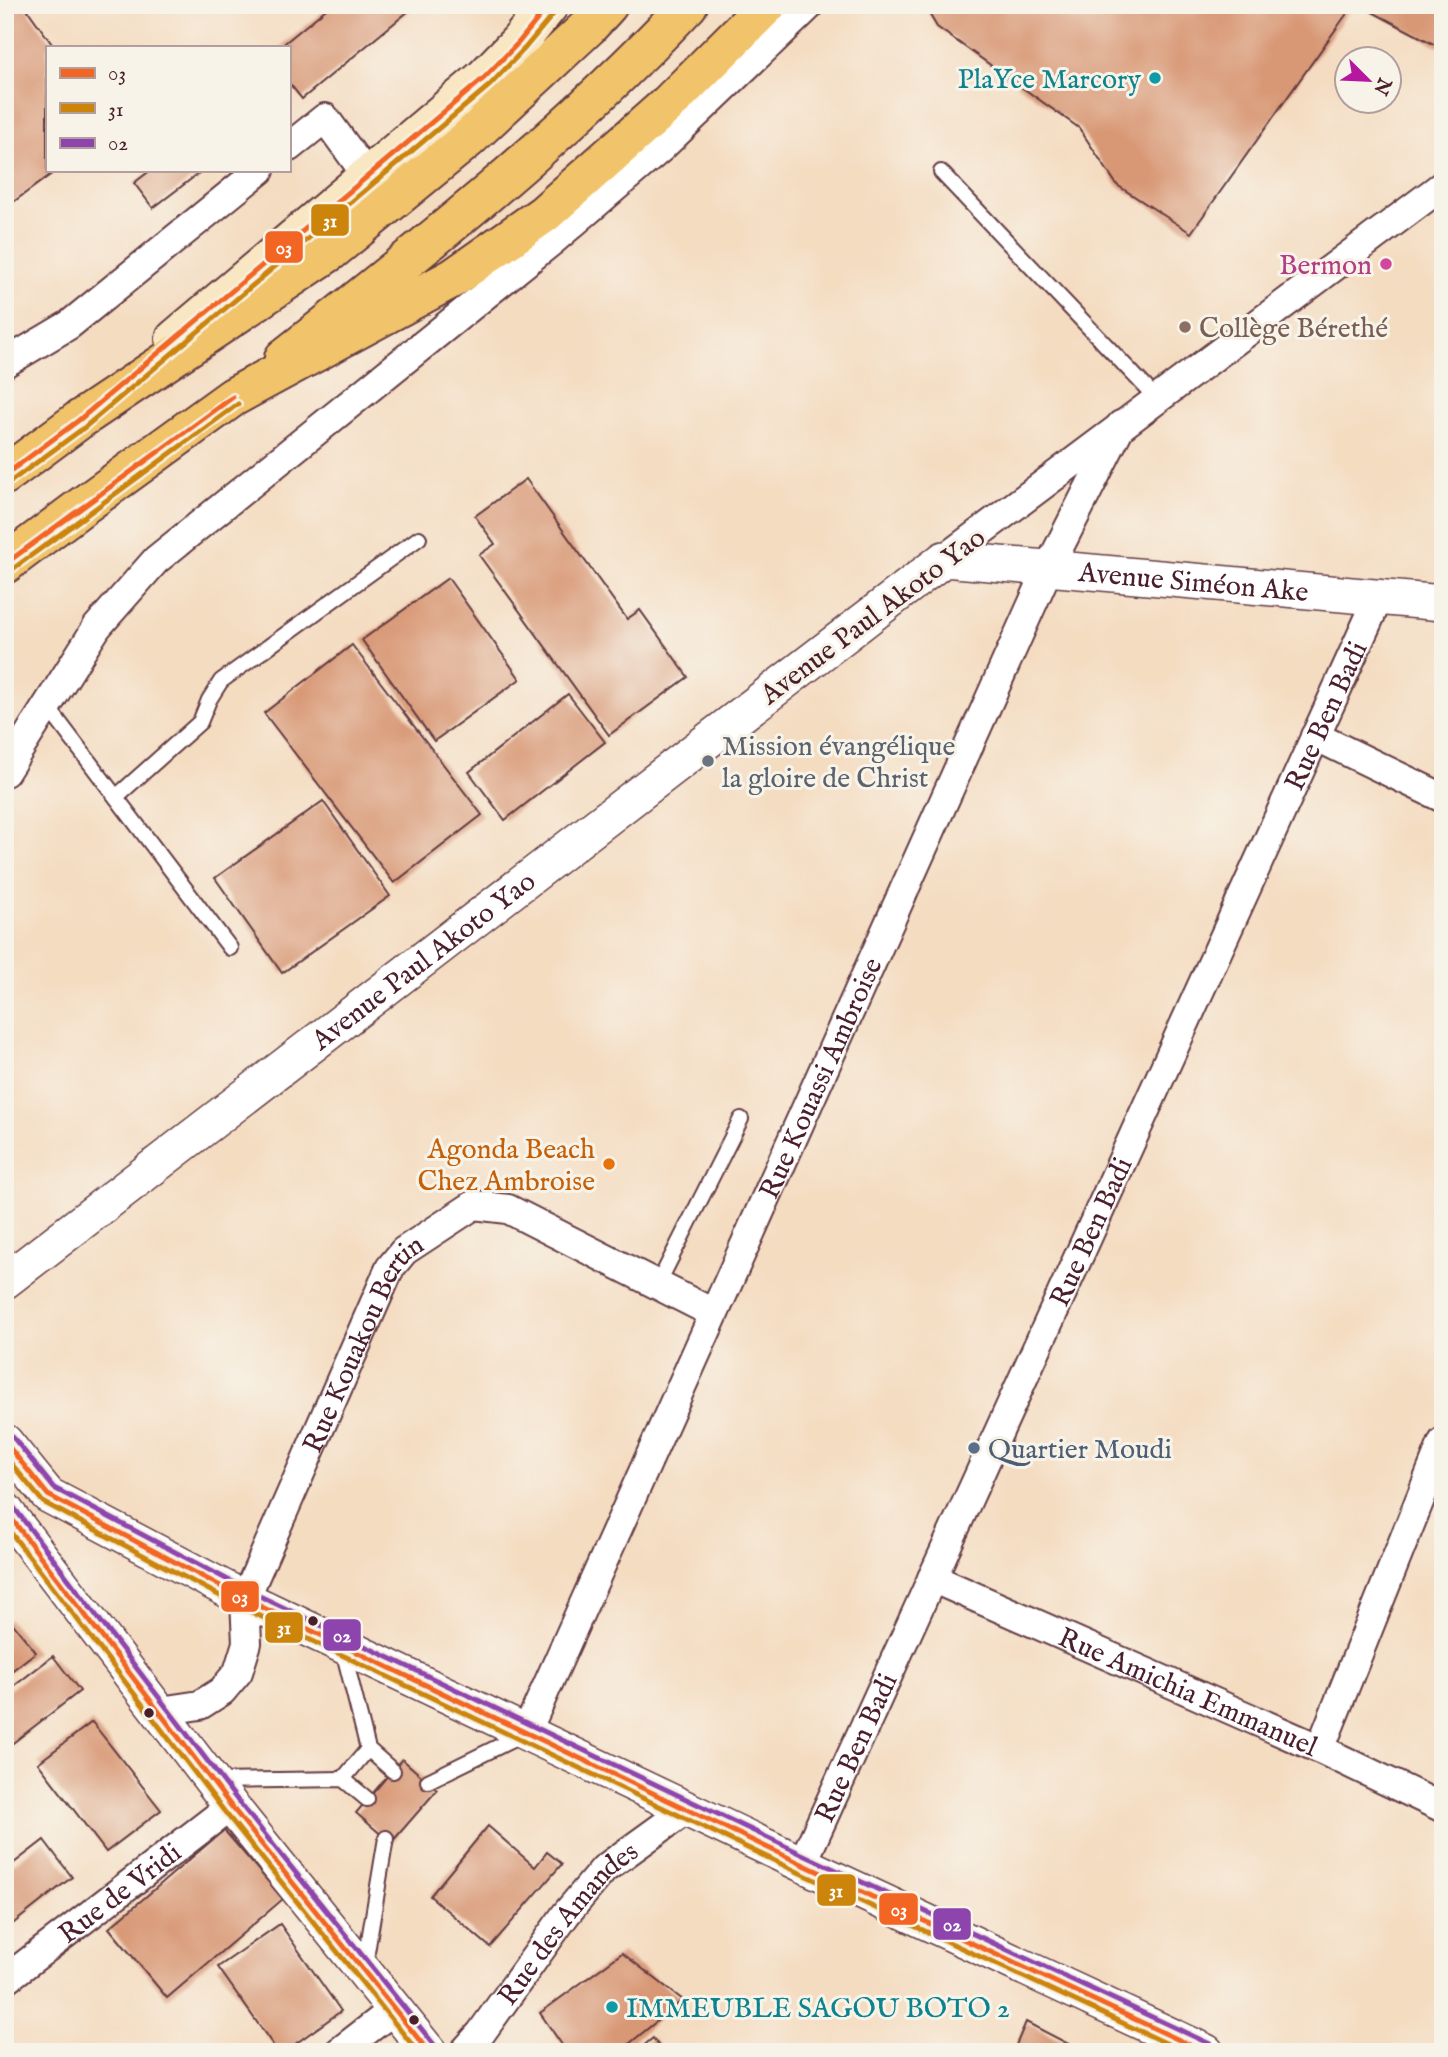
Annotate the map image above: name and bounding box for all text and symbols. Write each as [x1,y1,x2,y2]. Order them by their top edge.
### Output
legend [46,46,290,172]
north arrow [1332,46,1402,116]
text: 03 [108,61,126,88]
place label: PlaYce Marcory [958,63,1141,98]
marker: PlaYce Marcory [1147,70,1163,86]
text: N [1367,73,1396,99]
text: 31 [108,97,124,124]
text: 02 [108,131,128,158]
line badge: 31 [310,203,350,237]
text: 31 [323,210,337,234]
line badge: 03 [264,230,304,264]
text: 03 [276,237,292,261]
place label: Bermon [1279,249,1372,284]
marker: Bermon [1378,256,1394,272]
place label: Collège Bérethé [1199,312,1388,347]
marker: Collège Bérethé [1177,319,1193,335]
street label: Avenue Paul Akoto Yao [753,521,993,714]
street label: Avenue Siméon Ake [1076,556,1310,611]
street label: Rue Ben Badi [1278,636,1376,797]
place label: Mission évangélique la gloire de Christ [722,730,956,797]
marker: Mission évangélique la gloire de Christ [700,753,716,769]
street label: Avenue Paul Akoto Yao [305,865,543,1059]
street label: Rue Kouassi Ambroise [753,953,891,1205]
place label: Agonda Beach Chez Ambroise [417,1133,595,1200]
street label: Rue Ben Badi [1043,1152,1141,1313]
marker: Agonda Beach Chez Ambroise [601,1156,617,1172]
street label: Rue Kouakou Bertin [296,1228,431,1459]
place label: Quartier Moudi [988,1433,1172,1468]
marker: Quartier Moudi [966,1440,982,1456]
line badge: 03 [220,1580,260,1613]
text: 03 [232,1586,248,1610]
line badge: 31 [264,1611,304,1644]
unlabelled marker [306,1614,320,1628]
text: 31 [277,1617,291,1641]
line badge: 02 [322,1618,362,1652]
street label: Rue Amichia Emmanuel [1052,1621,1323,1766]
text: 02 [333,1625,351,1649]
street label: Rue Ben Badi [808,1668,906,1829]
unlabelled marker [142,1706,156,1720]
street label: Rue des Amandes [491,1835,646,2013]
street label: Rue de Vridi [52,1836,189,1952]
line badge: 31 [816,1873,857,1907]
text: 31 [829,1880,843,1904]
line badge: 03 [878,1892,919,1926]
text: 03 [891,1899,907,1923]
line badge: 02 [932,1907,972,1941]
text: 02 [943,1914,961,1938]
place label: IMMEUBLE SAGOU BOTO 2 [626,1992,1010,2027]
marker: IMMEUBLE SAGOU BOTO 2 [604,1999,620,2015]
unlabelled marker [407,2013,421,2027]

